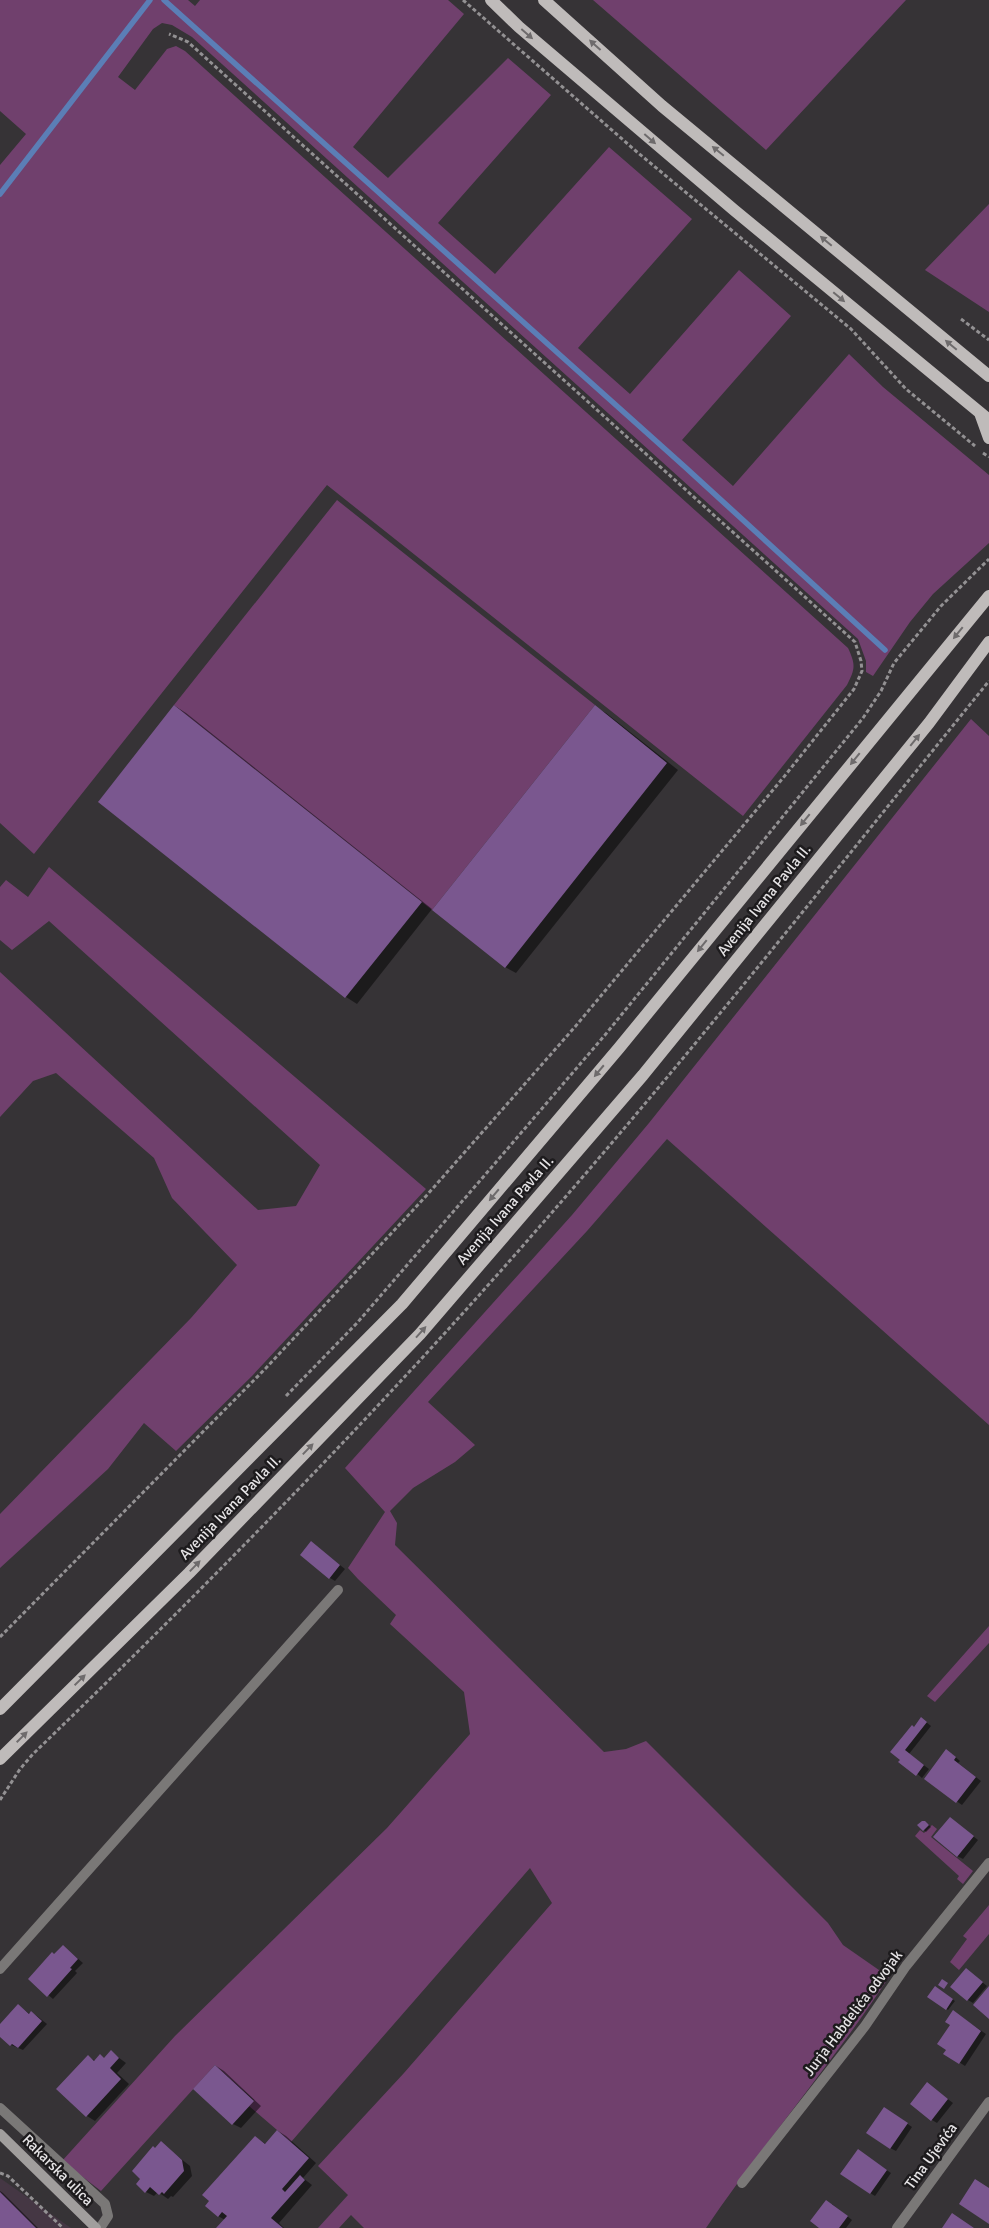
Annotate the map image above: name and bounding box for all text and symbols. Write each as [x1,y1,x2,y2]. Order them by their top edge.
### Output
one-way arrow [520,28,533,39]
one-way arrow [588,40,601,51]
one-way arrow [644,133,656,144]
one-way arrow [711,146,724,157]
one-way arrow [820,236,833,247]
one-way arrow [832,291,845,302]
one-way arrow [945,340,958,351]
one-way arrow [953,627,964,640]
one-way arrow [910,733,920,747]
one-way arrow [850,752,861,765]
one-way arrow [799,813,810,826]
street label: Avenija Ivana Pavla II. [713,840,815,960]
one-way arrow [697,939,708,952]
one-way arrow [593,1065,605,1077]
street label: Avenija Ivana Pavla II. [453,1152,557,1268]
one-way arrow [488,1189,499,1202]
one-way arrow [415,1327,427,1339]
one-way arrow [302,1444,314,1456]
street label: Avenija Ivana Pavla II. [175,1451,285,1563]
one-way arrow [189,1561,201,1573]
one-way arrow [73,1674,85,1686]
one-way arrow [16,1731,28,1743]
street label: Jurja Habdelića odvojak [800,1946,906,2079]
street label: Tina Ujevića [901,2119,961,2193]
street label: Rakarska ulica [19,2131,97,2209]

